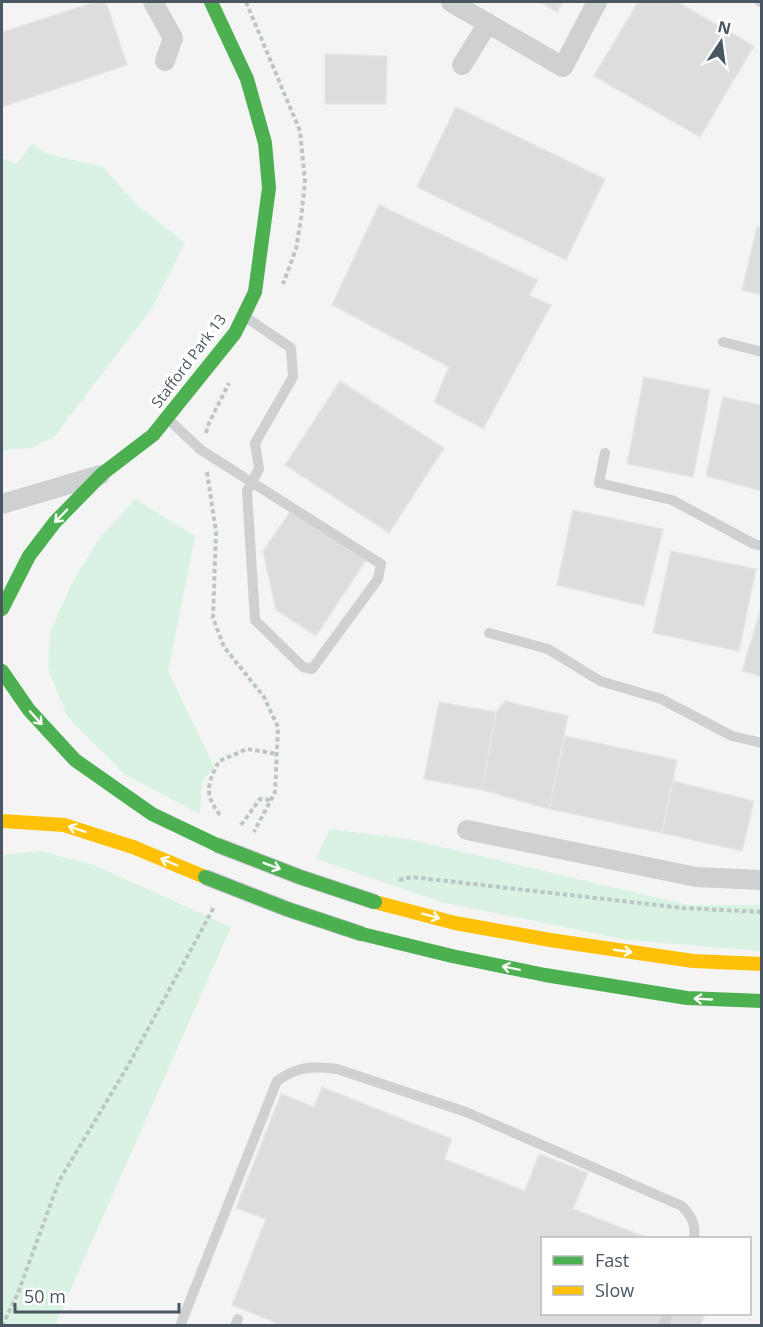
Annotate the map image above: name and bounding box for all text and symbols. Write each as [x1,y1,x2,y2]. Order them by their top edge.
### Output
north arrow [691,12,751,72]
text: N [716,15,733,40]
street label: Stafford Park 13 [146,309,230,411]
one-way arrow [54,508,69,523]
one-way arrow [29,710,43,725]
one-way arrow [68,823,87,834]
one-way arrow [160,856,178,867]
one-way arrow [262,862,281,873]
one-way arrow [422,911,441,923]
one-way arrow [613,945,633,956]
one-way arrow [501,962,521,973]
one-way arrow [694,993,714,1004]
legend [541,1237,751,1315]
text: Fast [595,1248,629,1272]
scale bar [15,1276,178,1314]
text: Slow [595,1278,634,1302]
text: 50 m [24,1284,66,1308]

